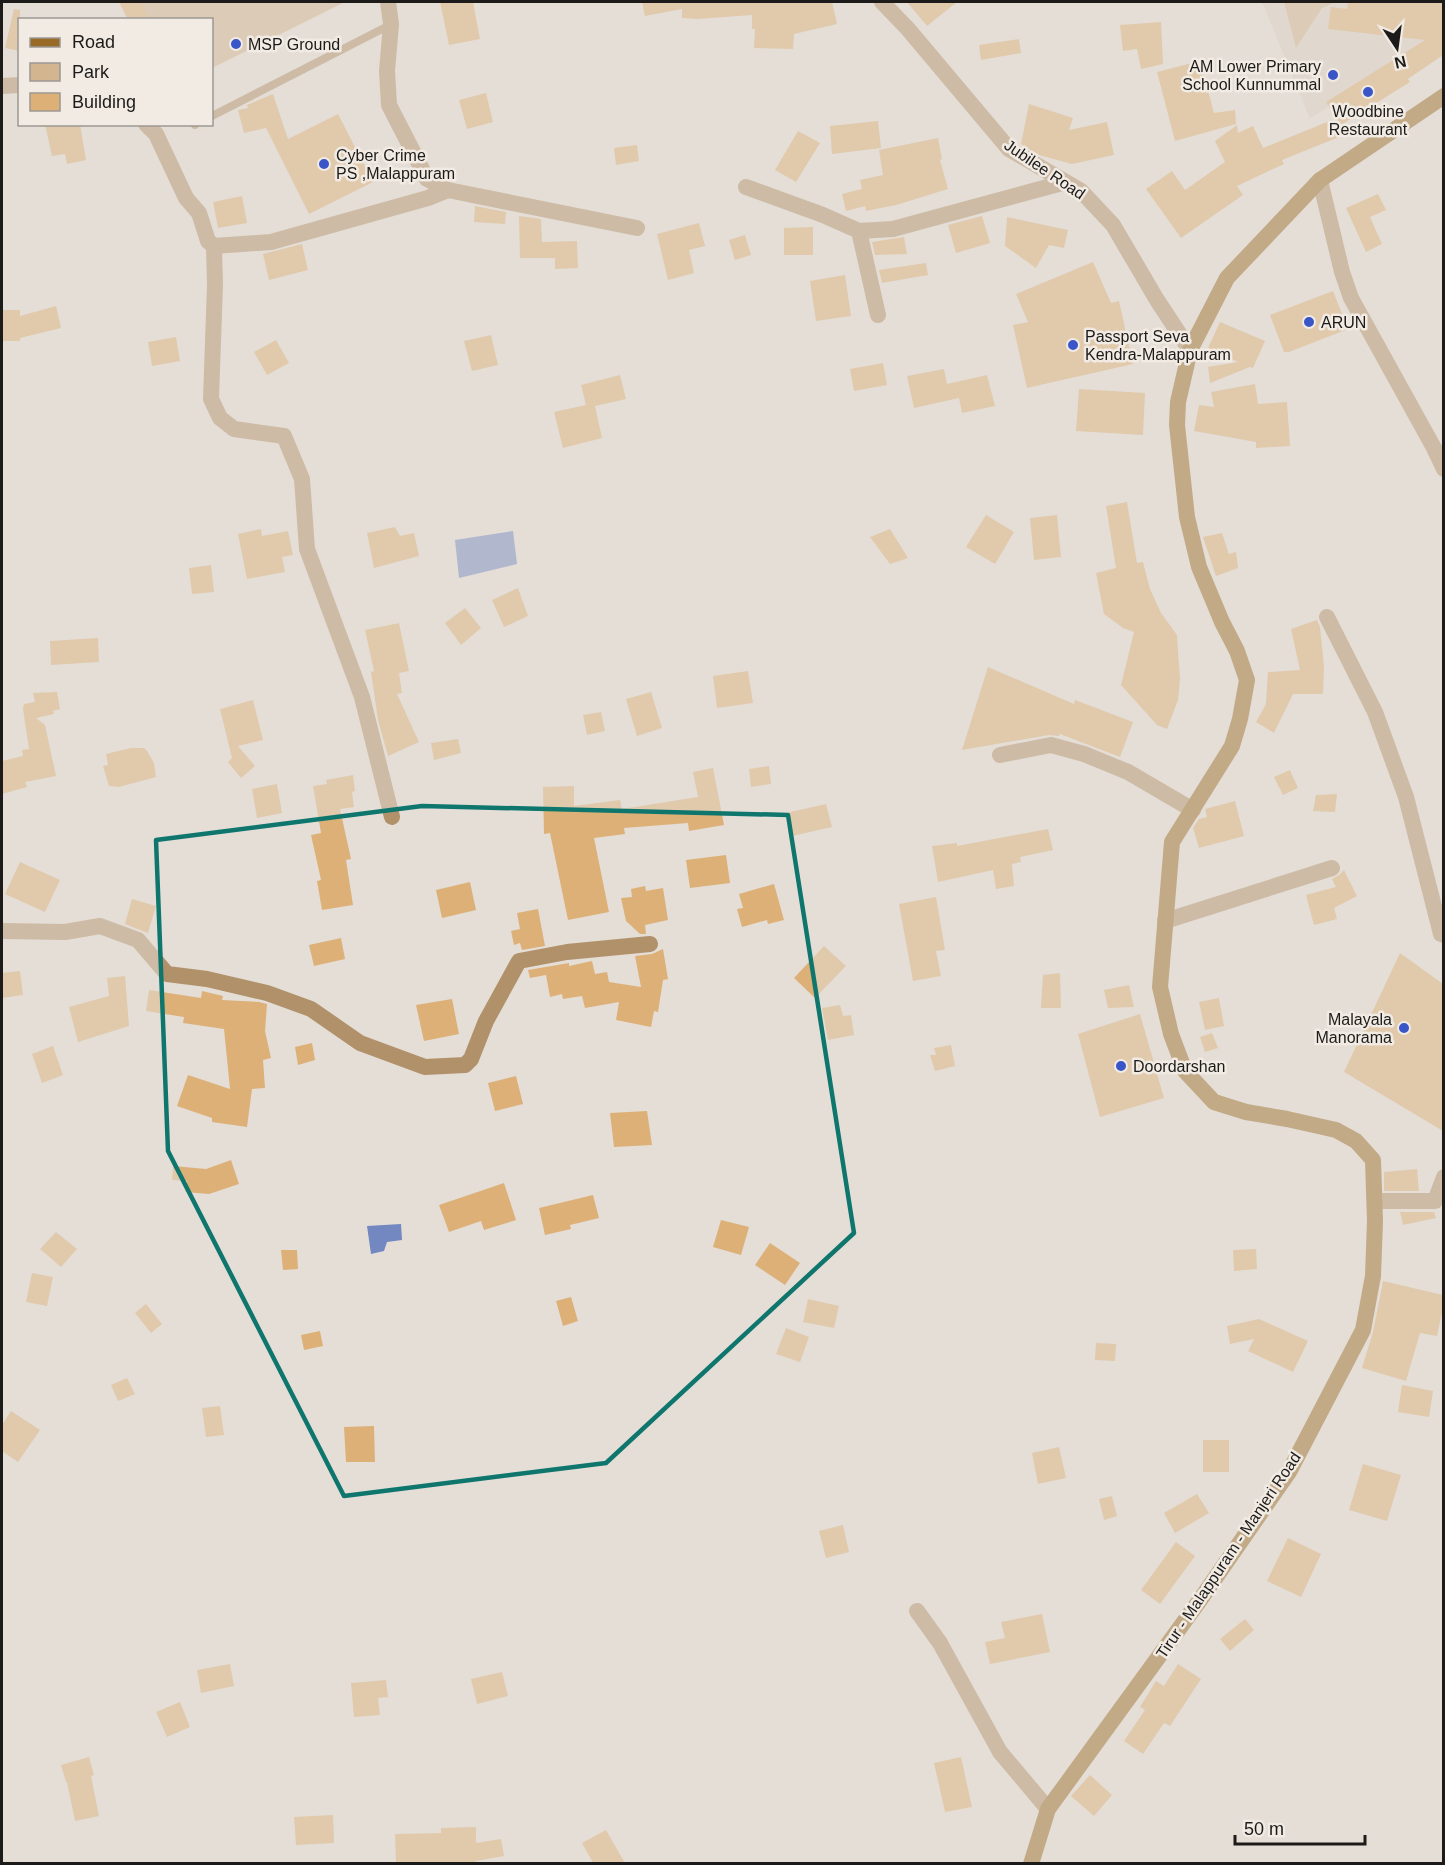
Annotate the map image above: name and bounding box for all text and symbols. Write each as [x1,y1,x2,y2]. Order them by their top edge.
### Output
legend [18,18,213,126]
north arrow [1367,18,1427,78]
text: Road [72,32,115,52]
place label: MSP Ground [248,36,340,53]
marker: MSP Ground [229,37,243,51]
text: N [1393,53,1408,72]
place label: AM Lower Primary School Kunnummal [1182,58,1321,93]
text: Park [72,62,110,82]
marker: AM Lower Primary School Kunnummal [1326,68,1340,82]
marker: Woodbine Restaurant [1361,85,1375,99]
text: Building [72,92,136,112]
place label: Woodbine Restaurant [1329,103,1408,138]
street label: Jubilee Road [1001,136,1088,203]
place label: Cyber Crime PS ,Malappuram [336,147,455,182]
marker: Cyber Crime PS ,Malappuram [317,157,331,171]
place label: ARUN [1321,314,1366,331]
marker: ARUN [1302,315,1316,329]
place label: Passport Seva Kendra-Malappuram [1085,328,1231,363]
marker: Passport Seva Kendra-Malappuram [1066,338,1080,352]
place label: Malayala Manorama [1316,1011,1392,1046]
marker: Malayala Manorama [1397,1021,1411,1035]
place label: Doordarshan [1133,1058,1226,1075]
marker: Doordarshan [1114,1059,1128,1073]
street label: Tirur - Malappuram - Manjeri Road [1153,1449,1304,1662]
scale bar [1235,1808,1366,1846]
text: 50 m [1244,1819,1284,1839]

